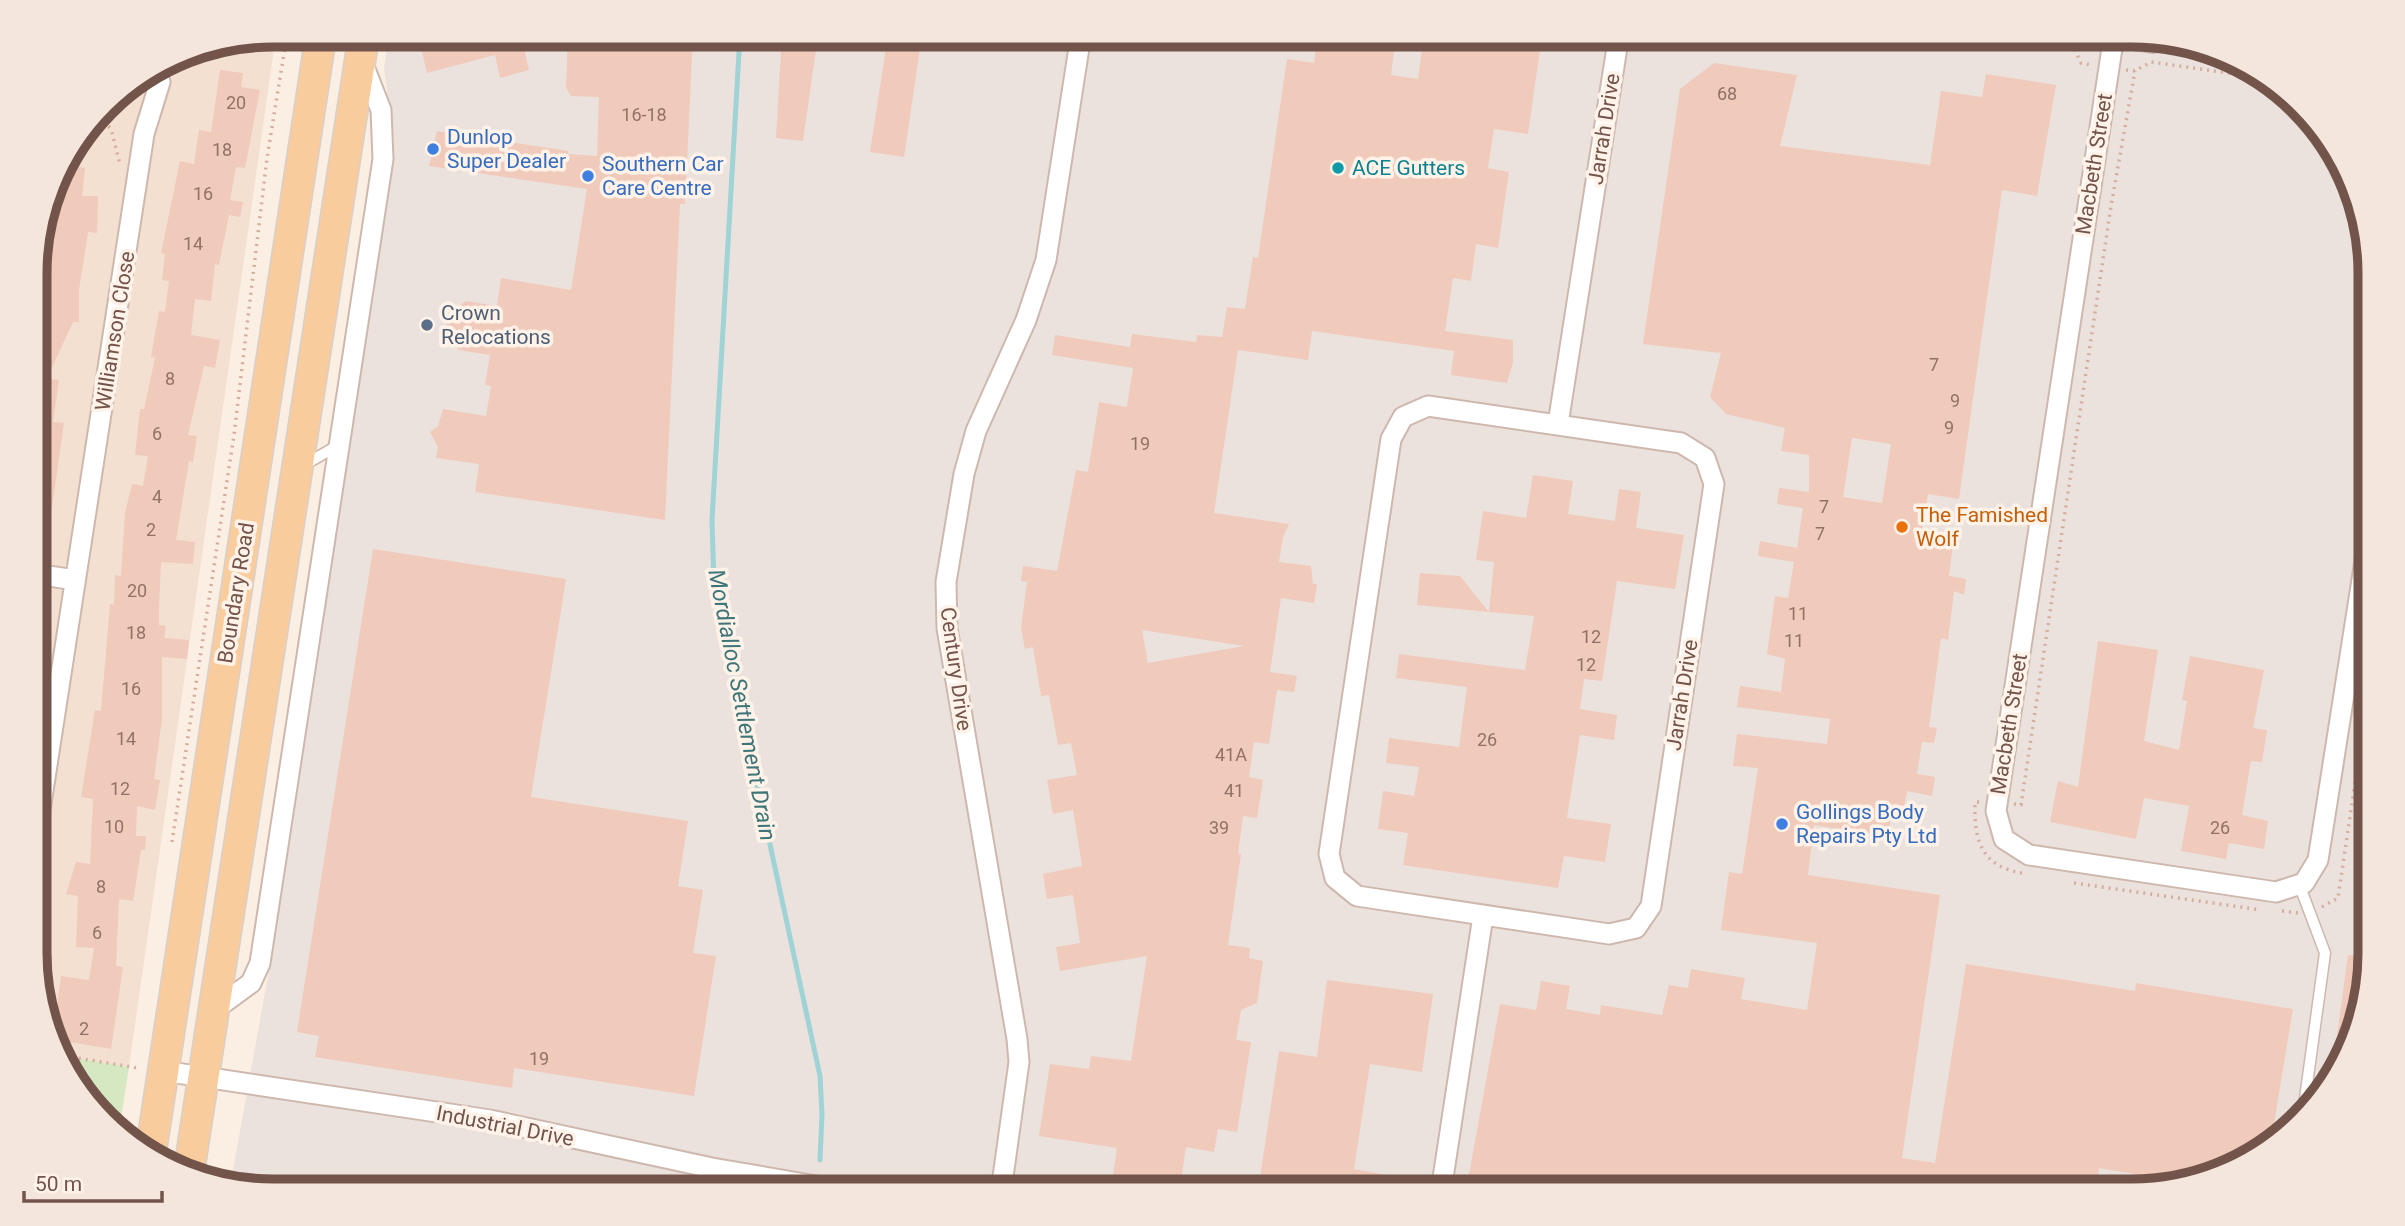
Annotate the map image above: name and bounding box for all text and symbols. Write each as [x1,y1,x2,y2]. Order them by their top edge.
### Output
street label: Jarrah Drive [1583,72,1625,186]
house number: 68 [1717,83,1737,104]
house number: 20 [226,92,246,113]
street label: Macbeth Street [2071,92,2117,236]
house number: 16-18 [621,104,667,125]
place label: Dunlop Super Dealer [447,125,566,173]
house number: 18 [212,139,232,160]
marker: Dunlop Super Dealer [425,141,441,157]
place label: Southern Car Care Centre [602,152,724,200]
place label: ACE Gutters [1352,156,1465,180]
marker: ACE Gutters [1330,160,1346,176]
marker: Southern Car Care Centre [580,168,596,184]
house number: 16 [193,183,213,204]
house number: 14 [183,233,203,254]
street label: Williamson Close [91,249,139,413]
place label: Crown Relocations [441,301,551,349]
marker: Crown Relocations [419,317,435,333]
house number: 7 [1929,354,1939,375]
house number: 8 [165,368,175,389]
house number: 9 [1950,390,1960,411]
house number: 9 [1944,417,1954,438]
house number: 6 [152,423,162,444]
house number: 19 [1130,433,1150,454]
house number: 4 [152,486,162,507]
house number: 7 [1819,496,1829,517]
place label: The Famished Wolf [1916,503,2048,551]
house number: 2 [146,519,156,540]
marker: The Famished Wolf [1894,519,1910,535]
street label: Boundary Road [213,521,259,665]
house number: 7 [1815,523,1825,544]
water label: Mordialloc Settlement Drain [702,567,782,843]
house number: 20 [127,580,147,601]
house number: 11 [1788,603,1808,624]
street label: Century Drive [935,606,977,732]
house number: 18 [126,622,146,643]
house number: 12 [1581,626,1601,647]
house number: 11 [1784,630,1804,651]
street label: Jarrah Drive [1661,638,1703,752]
street label: Macbeth Street [1986,652,2032,796]
house number: 12 [1576,654,1596,675]
house number: 16 [121,678,141,699]
house number: 14 [116,728,136,749]
house number: 26 [1477,729,1497,750]
house number: 41A [1215,744,1247,765]
house number: 12 [110,778,130,799]
house number: 41 [1224,780,1244,801]
place label: Gollings Body Repairs Pty Ltd [1796,800,1937,848]
house number: 10 [104,816,124,837]
marker: Gollings Body Repairs Pty Ltd [1774,816,1790,832]
house number: 39 [1209,817,1229,838]
house number: 26 [2210,817,2230,838]
house number: 8 [96,876,106,897]
house number: 6 [92,922,102,943]
house number: 2 [79,1018,89,1039]
house number: 19 [529,1048,549,1069]
street label: Industrial Drive [434,1101,576,1151]
scale bar [24,1160,163,1204]
text: 50 m [35,1172,82,1196]

